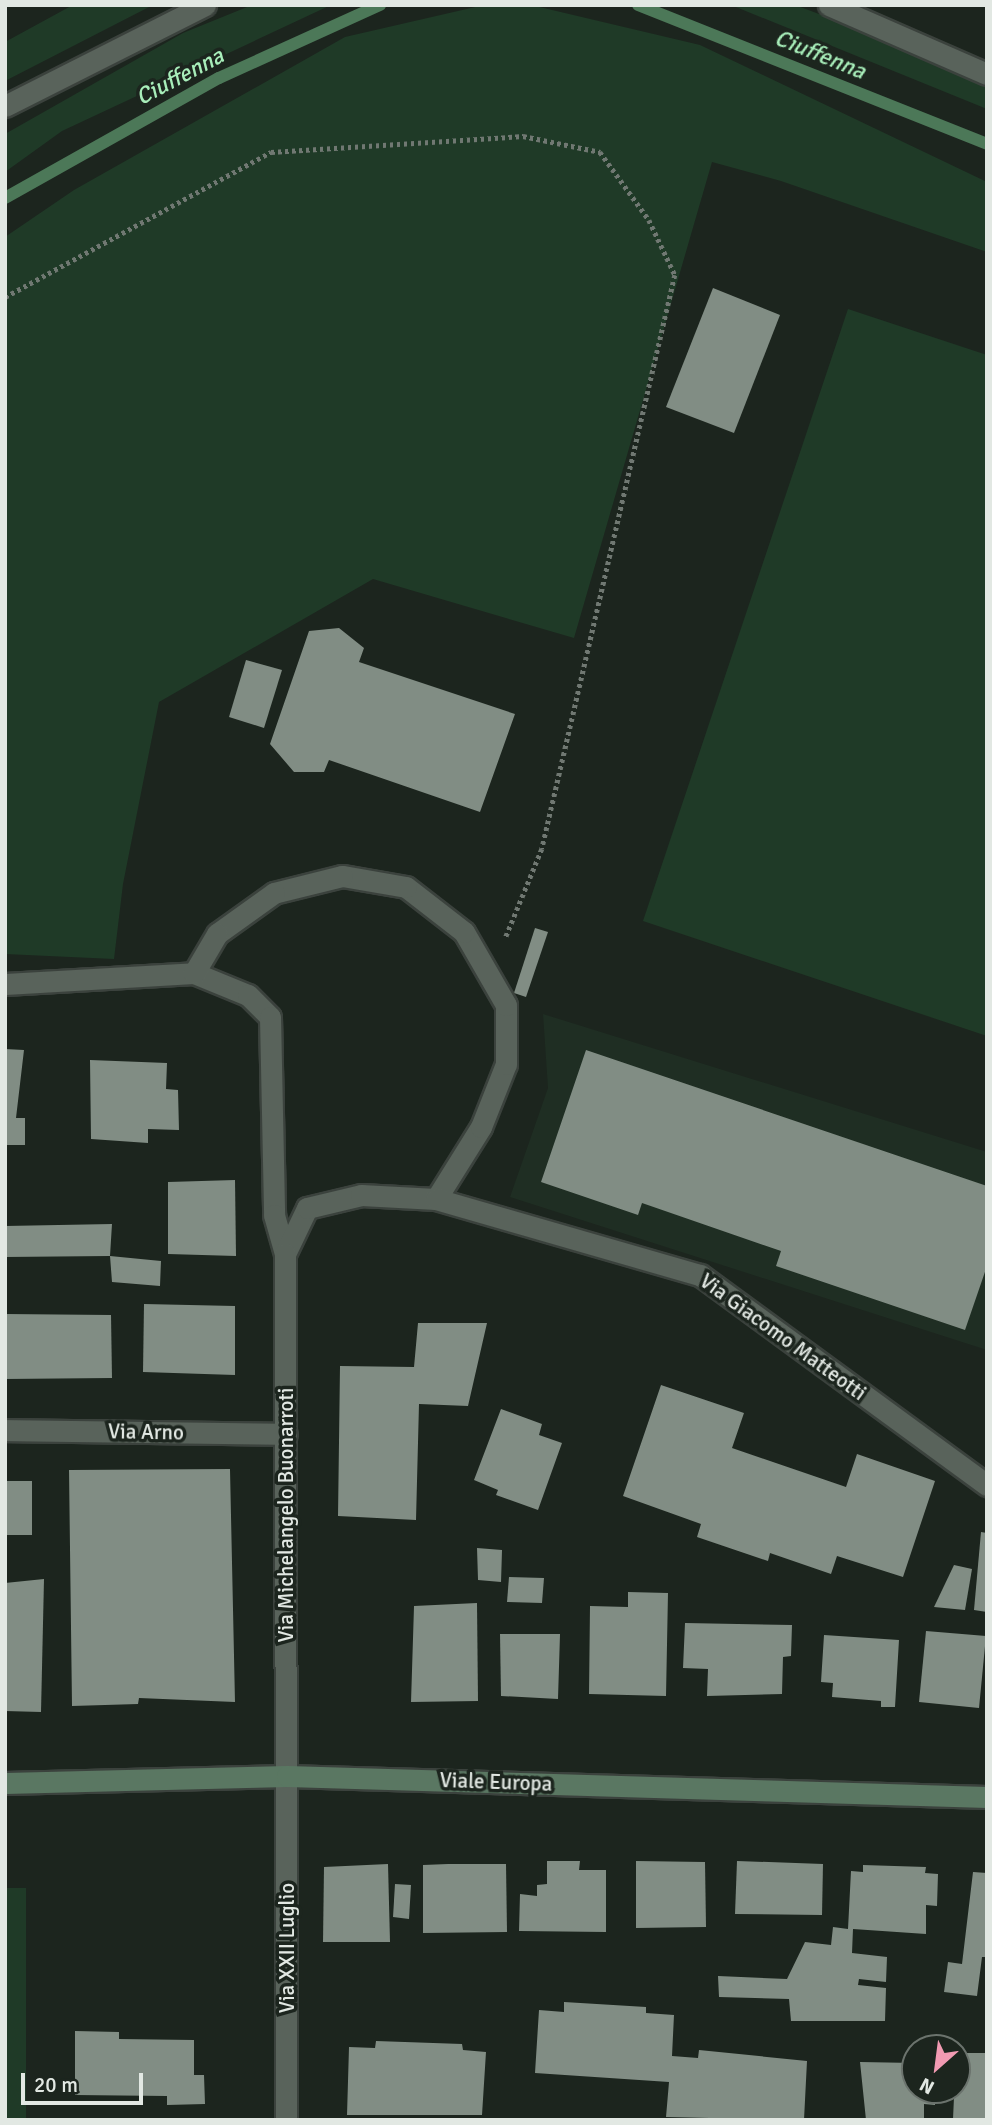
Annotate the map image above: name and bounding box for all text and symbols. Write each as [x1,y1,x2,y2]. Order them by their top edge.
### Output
water label: Ciuffenna [771,24,869,86]
water label: Ciuffenna [131,42,229,112]
street label: Via Giacomo Matteotti [695,1268,871,1406]
street label: Via Michelangelo Buonarroti [273,1387,299,1643]
street label: Via Arno [108,1419,184,1445]
street label: Viale Europa [439,1767,553,1797]
street label: Via XXII Luglio [274,1883,300,2013]
north arrow [901,2034,971,2104]
scale bar [24,2058,147,2102]
text: 20 m [34,2072,78,2098]
text: N [916,2072,939,2099]

